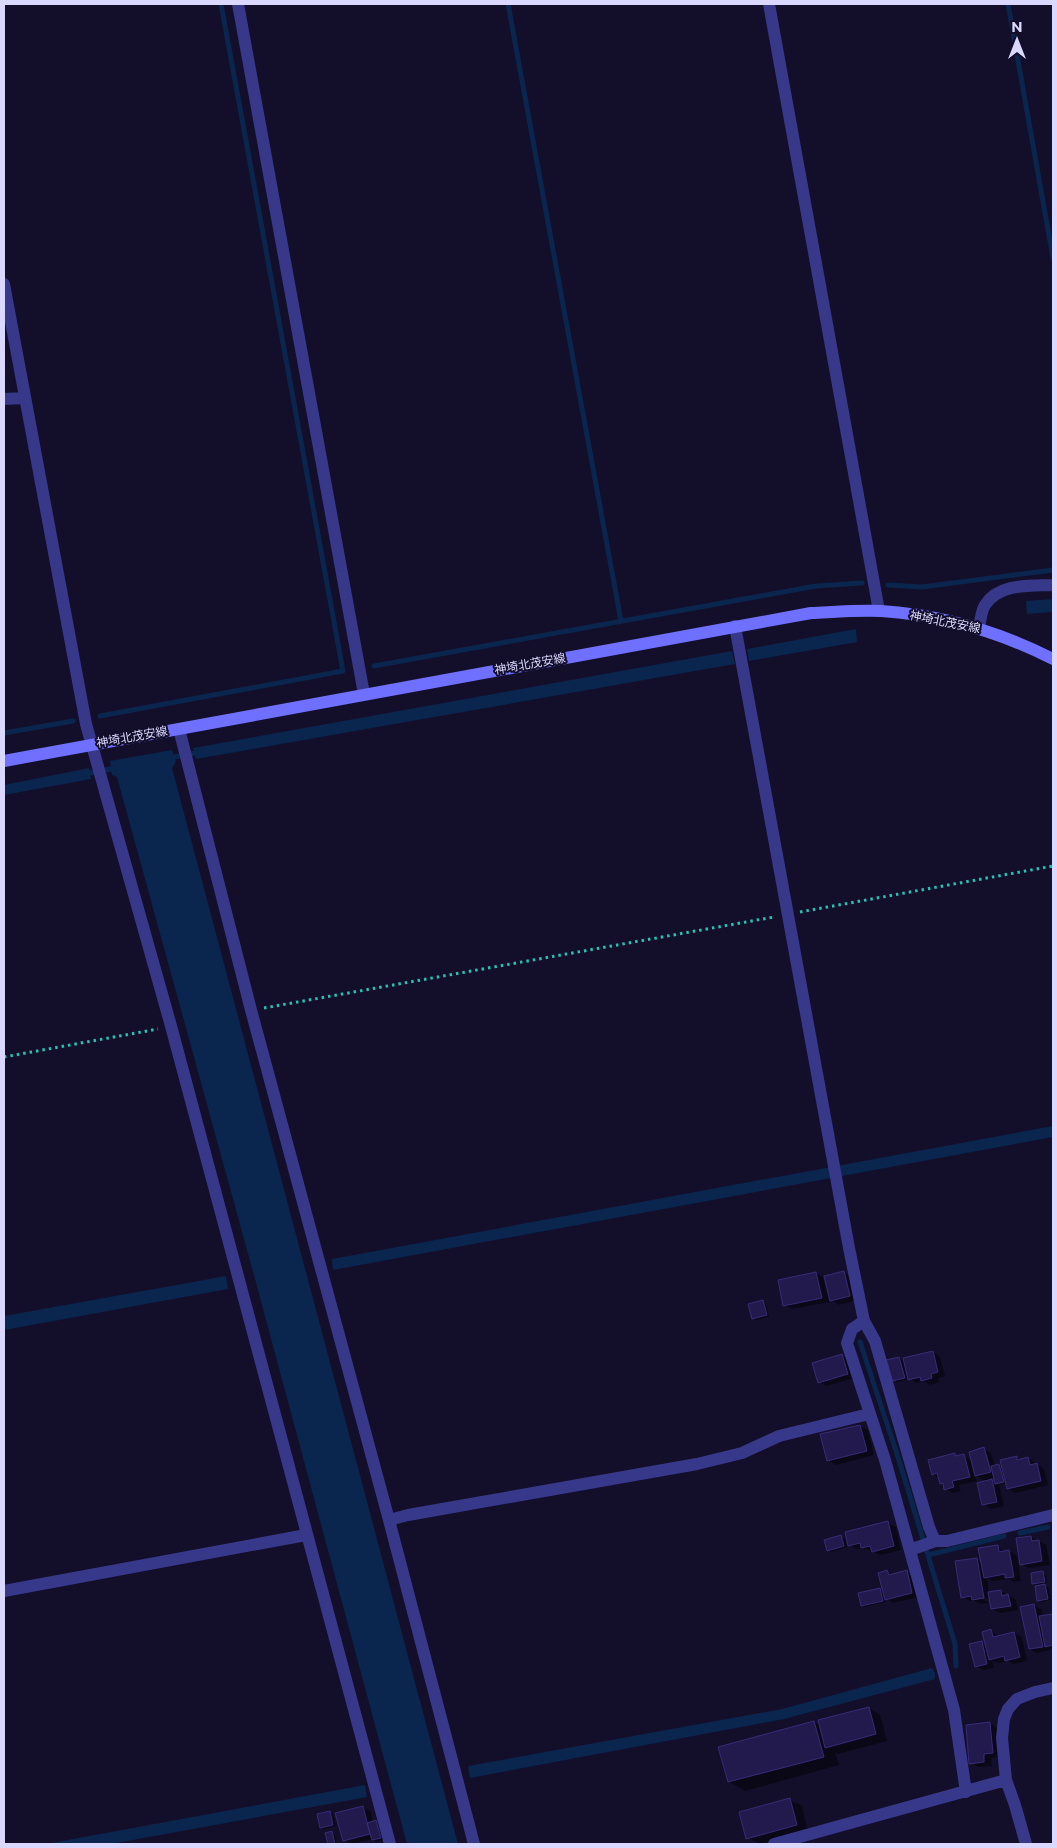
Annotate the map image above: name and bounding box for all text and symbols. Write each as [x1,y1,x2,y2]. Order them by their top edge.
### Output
north arrow [992,15,1042,65]
text: N [1011,18,1023,36]
street label: 神埼北茂安線 [908,607,982,636]
street label: 神埼北茂安線 [493,650,567,677]
street label: 神埼北茂安線 [95,723,169,750]

